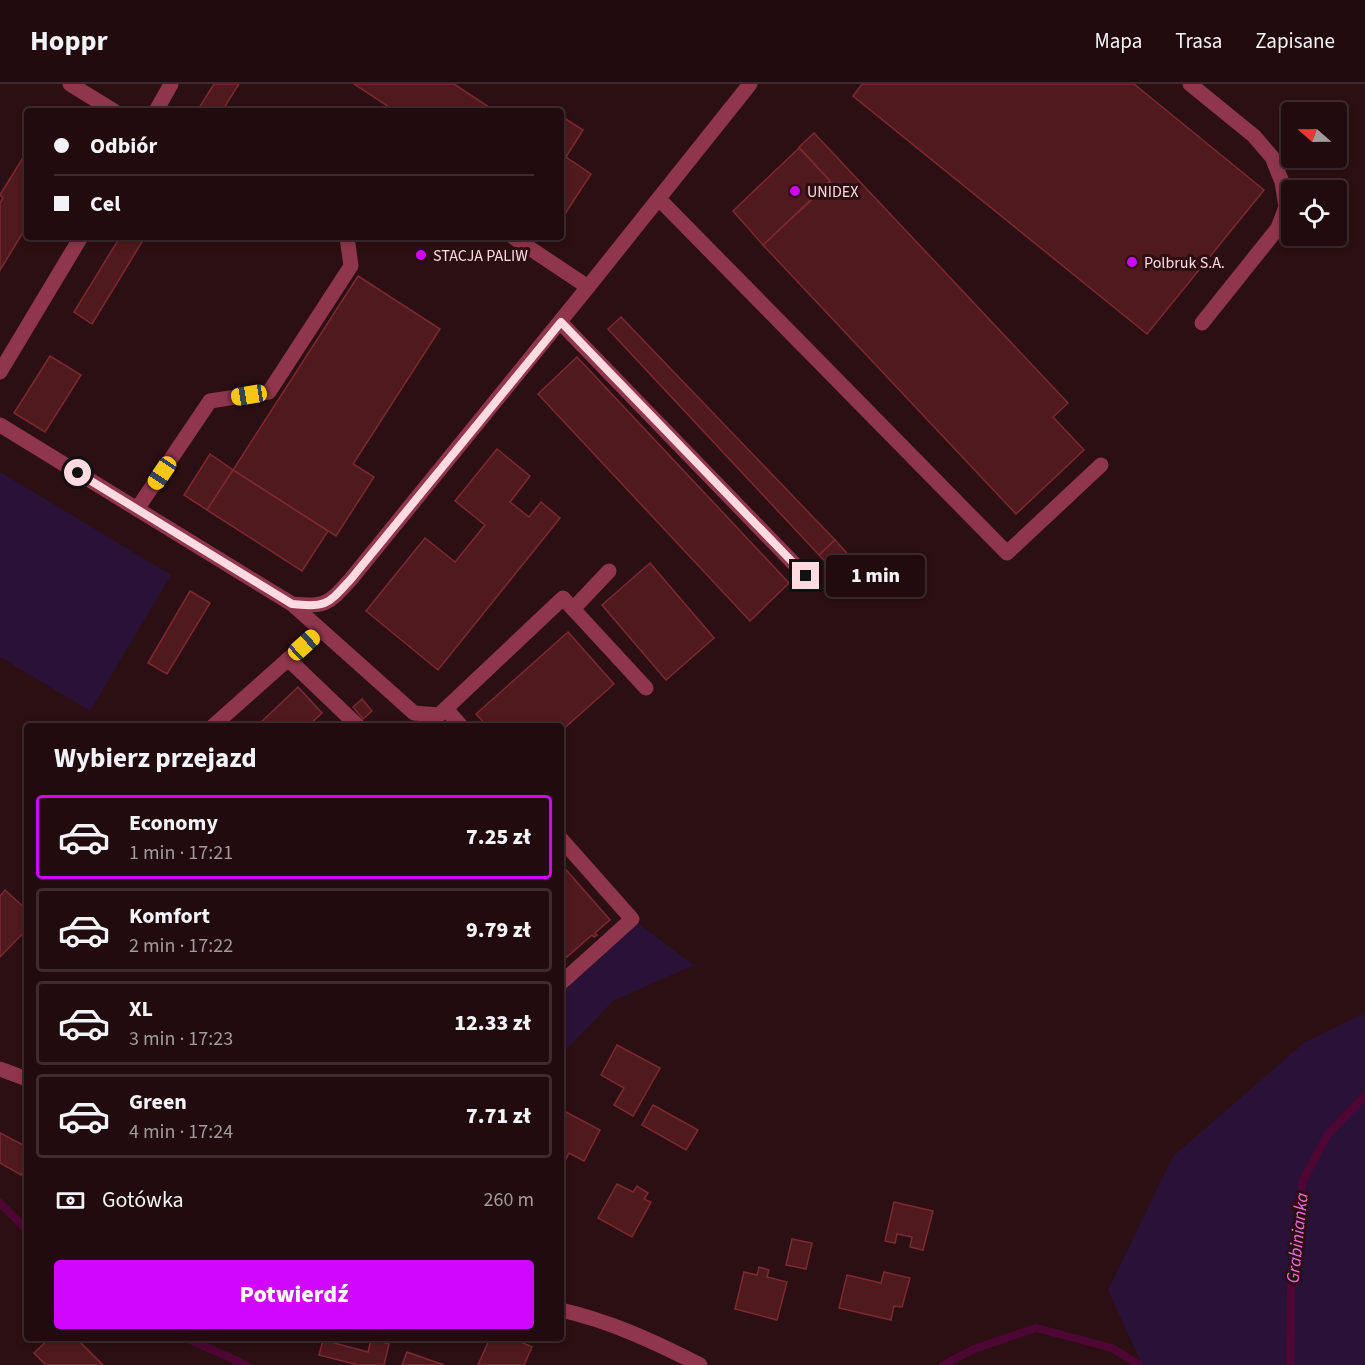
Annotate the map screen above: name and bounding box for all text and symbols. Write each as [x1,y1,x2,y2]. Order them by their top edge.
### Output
text: Hoppr [30,21,108,61]
text: Mapa [1094,26,1142,56]
text: Trasa [1175,26,1222,56]
text: Zapisane [1255,26,1335,56]
north arrow [1281,102,1347,168]
map controls [1281,102,1347,246]
text: Odbiór [90,130,157,162]
button: locate [1281,180,1347,246]
place label: UNIDEX [807,181,858,203]
marker: UNIDEX [788,184,802,198]
text: Cel [90,188,121,220]
place label: STACJA PALIW [433,245,528,267]
marker: STACJA PALIW [414,248,428,262]
place label: Polbruk S.A. [1144,252,1225,274]
marker: Polbruk S.A. [1125,255,1139,269]
car [230,383,268,407]
car [144,453,180,493]
route start [64,459,91,486]
callout: 1 min [827,555,926,597]
route end [792,562,819,589]
text: 1 min [851,562,900,590]
car [285,626,323,664]
text: Wybierz przejazd [54,739,257,778]
text: Economy [129,807,218,839]
icon: car [57,810,111,864]
text: 7.25 zł [466,821,531,853]
text: 1 min · 17:21 [129,839,233,867]
text: Komfort [129,900,210,932]
icon: car [57,903,111,957]
text: 9.79 zł [466,914,531,946]
text: 2 min · 17:22 [129,932,233,960]
text: XL [129,993,153,1025]
icon: car [57,996,111,1050]
text: 12.33 zł [454,1007,531,1039]
text: 3 min · 17:23 [129,1025,233,1053]
text: Green [129,1086,187,1118]
icon: car [57,1089,111,1143]
text: 7.71 zł [466,1100,531,1132]
text: 4 min · 17:24 [129,1118,233,1146]
icon: cash [54,1184,87,1217]
text: Gotówka [102,1184,184,1216]
text: 260 m [484,1186,534,1214]
water label: Grabinianka [1280,1191,1315,1285]
button: Potwierdź [54,1260,534,1329]

